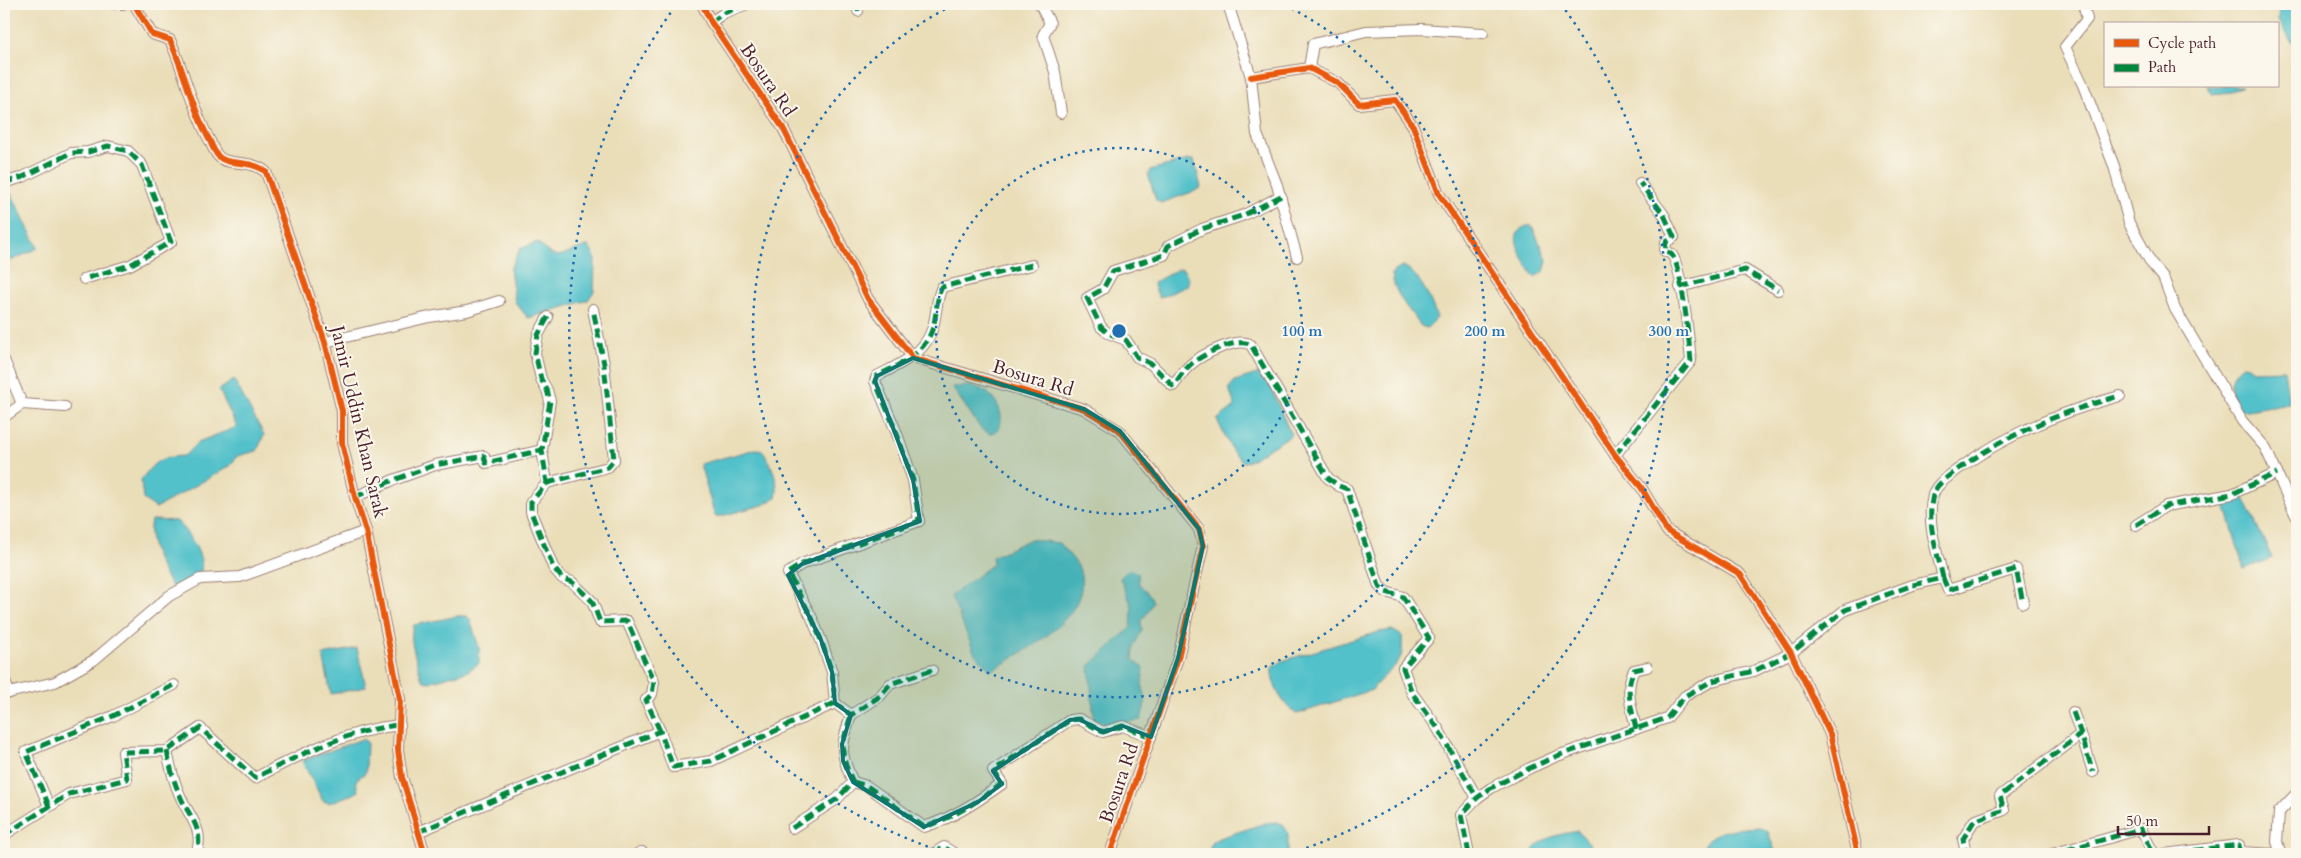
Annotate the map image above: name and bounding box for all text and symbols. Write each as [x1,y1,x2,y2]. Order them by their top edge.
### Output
legend [2104,22,2278,88]
text: Cycle path [2148,33,2217,53]
street label: Bosura Rd [734,38,802,122]
text: Path [2148,57,2177,77]
street label: Jamir Uddin Khan Sarak [324,320,394,522]
text: 100 m [1282,321,1323,341]
text: 200 m [1465,321,1506,341]
text: 300 m [1649,321,1690,341]
centre of rings [1110,322,1128,340]
street label: Bosura Rd [989,353,1077,403]
street label: Bosura Rd [1093,739,1145,827]
scale bar [2118,803,2210,835]
text: 50 m [2126,811,2158,831]

